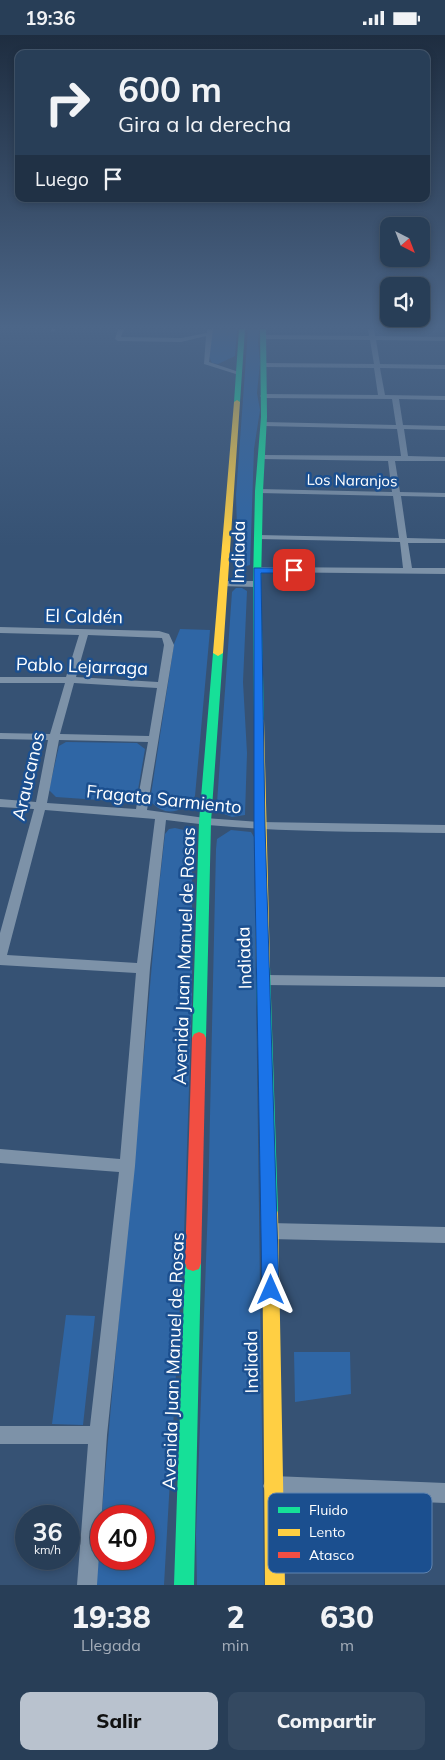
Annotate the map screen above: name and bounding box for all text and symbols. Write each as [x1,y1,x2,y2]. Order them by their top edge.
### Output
text: 19:36 [25,6,75,30]
text: 600 m [118,67,222,111]
icon: right [35,70,100,135]
text: Gira a la derecha [118,110,291,138]
icon: arrive [99,165,127,193]
text: Luego [35,167,89,191]
north arrow [380,217,430,267]
map controls [380,217,430,327]
button: sound [380,277,430,327]
street label: Los Naranjos [306,470,398,490]
street label: Indiada [226,520,250,584]
pin [273,549,315,591]
icon: arrive [280,556,308,584]
street label: El Caldén [45,604,123,628]
street label: Pablo Lejarraga [16,652,148,680]
street label: Araucanos [7,729,49,823]
street label: Fragata Sarmiento [85,779,243,819]
street label: Avenida Juan Manuel de Rosas [168,827,200,1085]
street label: Indiada [231,926,257,990]
street label: Avenida Juan Manuel de Rosas [157,1232,189,1490]
position arrow [244,1263,296,1315]
street label: Indiada [239,1330,263,1394]
legend [268,1493,432,1573]
text: Fluido [309,1501,348,1519]
speed limit sign: 40 [90,1505,155,1570]
text: 36 [32,1516,63,1547]
text: Lento [309,1523,345,1541]
text: km/h [34,1542,61,1557]
text: Atasco [309,1546,354,1564]
text: 19:38 [71,1598,151,1636]
text: 2 [226,1598,244,1636]
text: 630 [320,1598,374,1636]
text: Llegada [81,1635,141,1655]
text: min [222,1635,249,1655]
text: m [340,1635,354,1655]
button: Salir [20,1692,218,1750]
button: Compartir [228,1692,425,1750]

